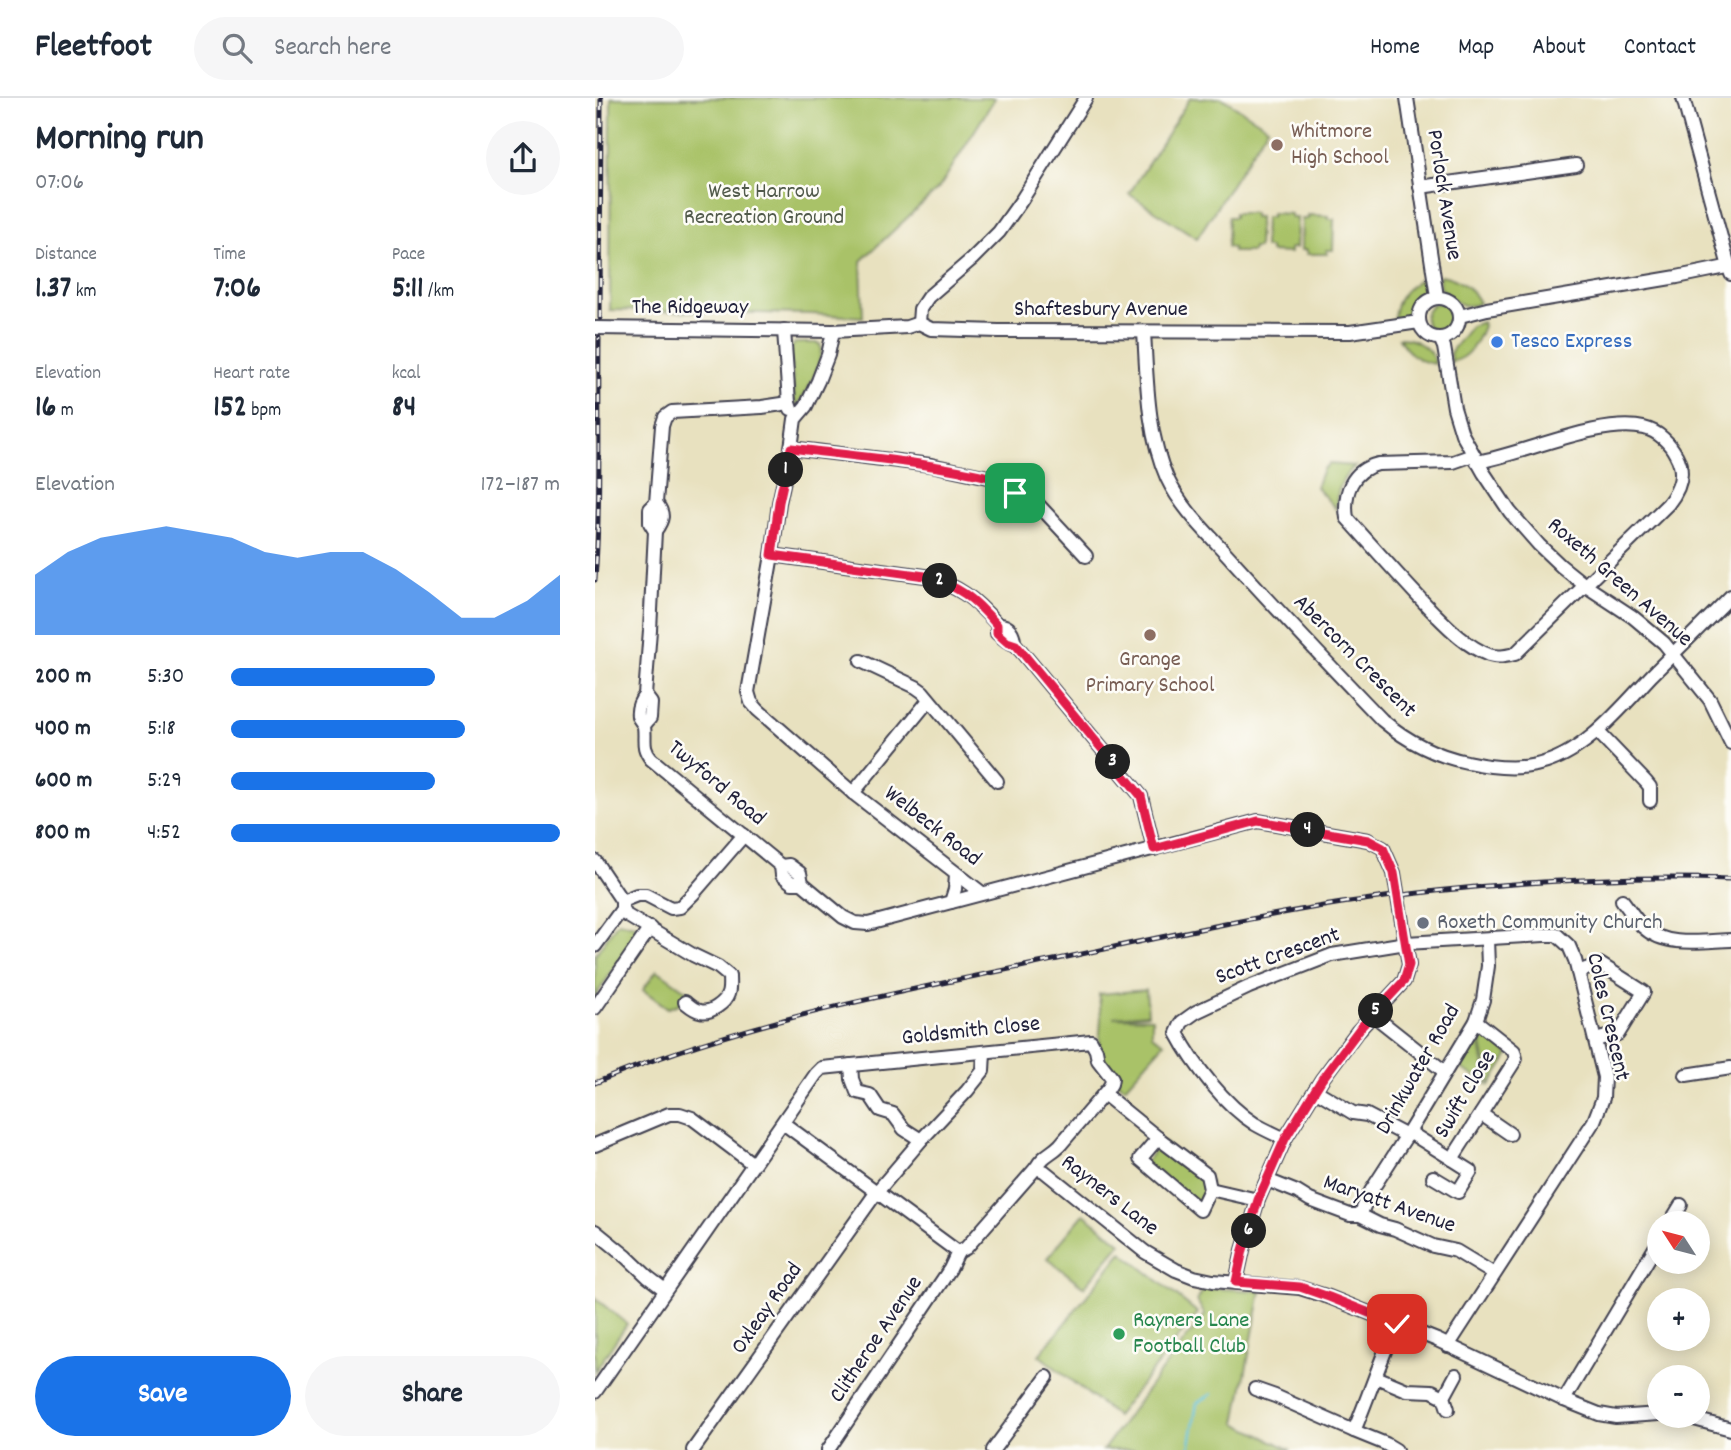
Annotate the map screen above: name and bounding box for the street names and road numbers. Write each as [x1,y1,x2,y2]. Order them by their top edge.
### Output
street label: Porlock Avenue [1416,127,1470,263]
street label: The Ridgeway [632,292,749,325]
street label: Shaftesbury Avenue [1014,294,1188,327]
street label: Roxeth Green Avenue [1539,510,1699,656]
street label: Abercorn Crescent [1285,588,1423,726]
street label: Twyford Road [660,733,772,835]
street label: Welbeck Road [876,778,988,876]
street label: Scott Crescent [1211,919,1345,995]
street label: Coles Crescent [1576,950,1638,1084]
street label: Drinkwater Road [1368,999,1470,1141]
street label: Goldsmith Close [900,1008,1042,1056]
street label: Swift Close [1427,1045,1505,1145]
street label: Rayners Lane [1053,1147,1165,1245]
street label: Maryatt Avenue [1318,1167,1460,1243]
street label: Oxleay Road [724,1256,812,1362]
street label: Clitheroe Avenue [822,1270,932,1410]

